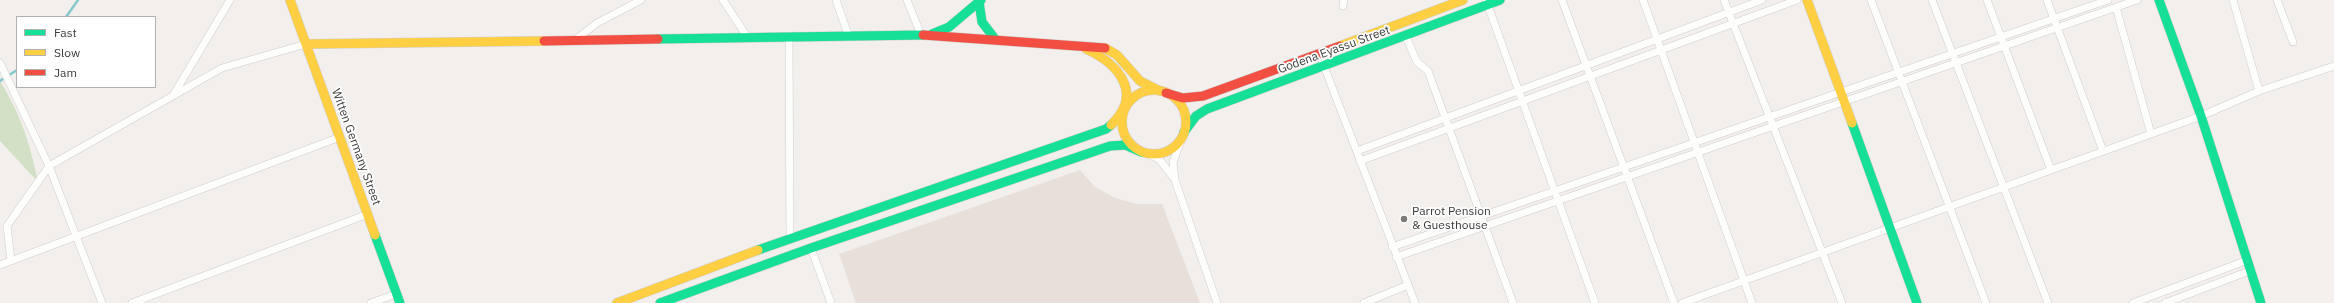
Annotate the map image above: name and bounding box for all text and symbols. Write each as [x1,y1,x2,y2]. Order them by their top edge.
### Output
legend [16,16,156,88]
street label: Godena Eyassu Street [1276,23,1392,77]
text: Fast [54,25,77,40]
text: Slow [54,45,80,60]
text: Jam [54,65,77,80]
street label: Witten Germany Street [328,87,384,207]
place label: Parrot Pension & Guesthouse [1412,205,1491,233]
marker: Parrot Pension & Guesthouse [1399,214,1409,224]

